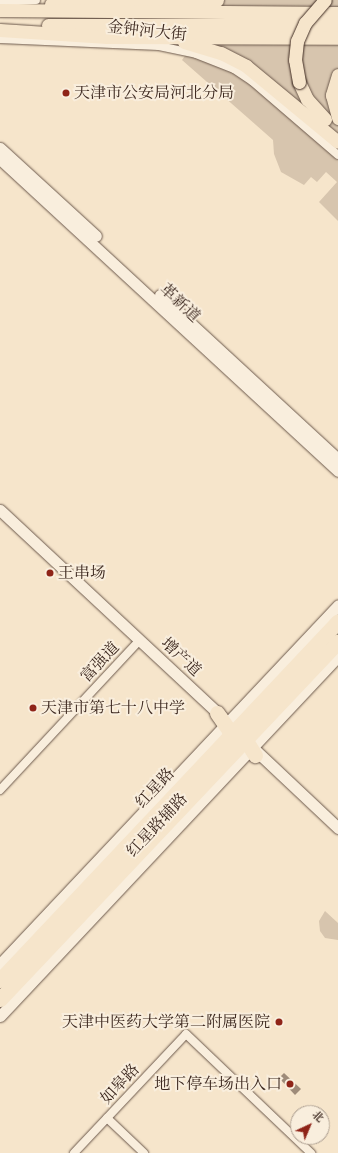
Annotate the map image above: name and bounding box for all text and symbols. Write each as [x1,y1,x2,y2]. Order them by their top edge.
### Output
street label: 金钟河大街 [106,17,188,45]
place label: 天津市公安局河北分局 [74,83,234,103]
marker: 天津市公安局河北分局 [61,88,71,98]
street label: 革新道 [156,280,204,326]
place label: 王串场 [58,563,106,583]
marker: 王串场 [45,568,55,578]
street label: 增产道 [157,634,205,680]
street label: 富强道 [77,638,123,686]
place label: 天津市第七十八中学 [41,698,185,718]
marker: 天津市第七十八中学 [28,703,38,713]
street label: 红星路 [132,764,178,812]
street label: 红星路辅路 [123,789,191,861]
place label: 天津中医药大学第二附属医院 [62,1012,270,1032]
marker: 天津中医药大学第二附属医院 [273,1016,285,1028]
street label: 如皋路 [97,1060,143,1108]
place label: 地下停车场出入口 [154,1074,282,1094]
marker: 地下停车场出入口 [285,1079,295,1089]
north arrow [290,1105,330,1145]
text: 北 [309,1108,327,1126]

